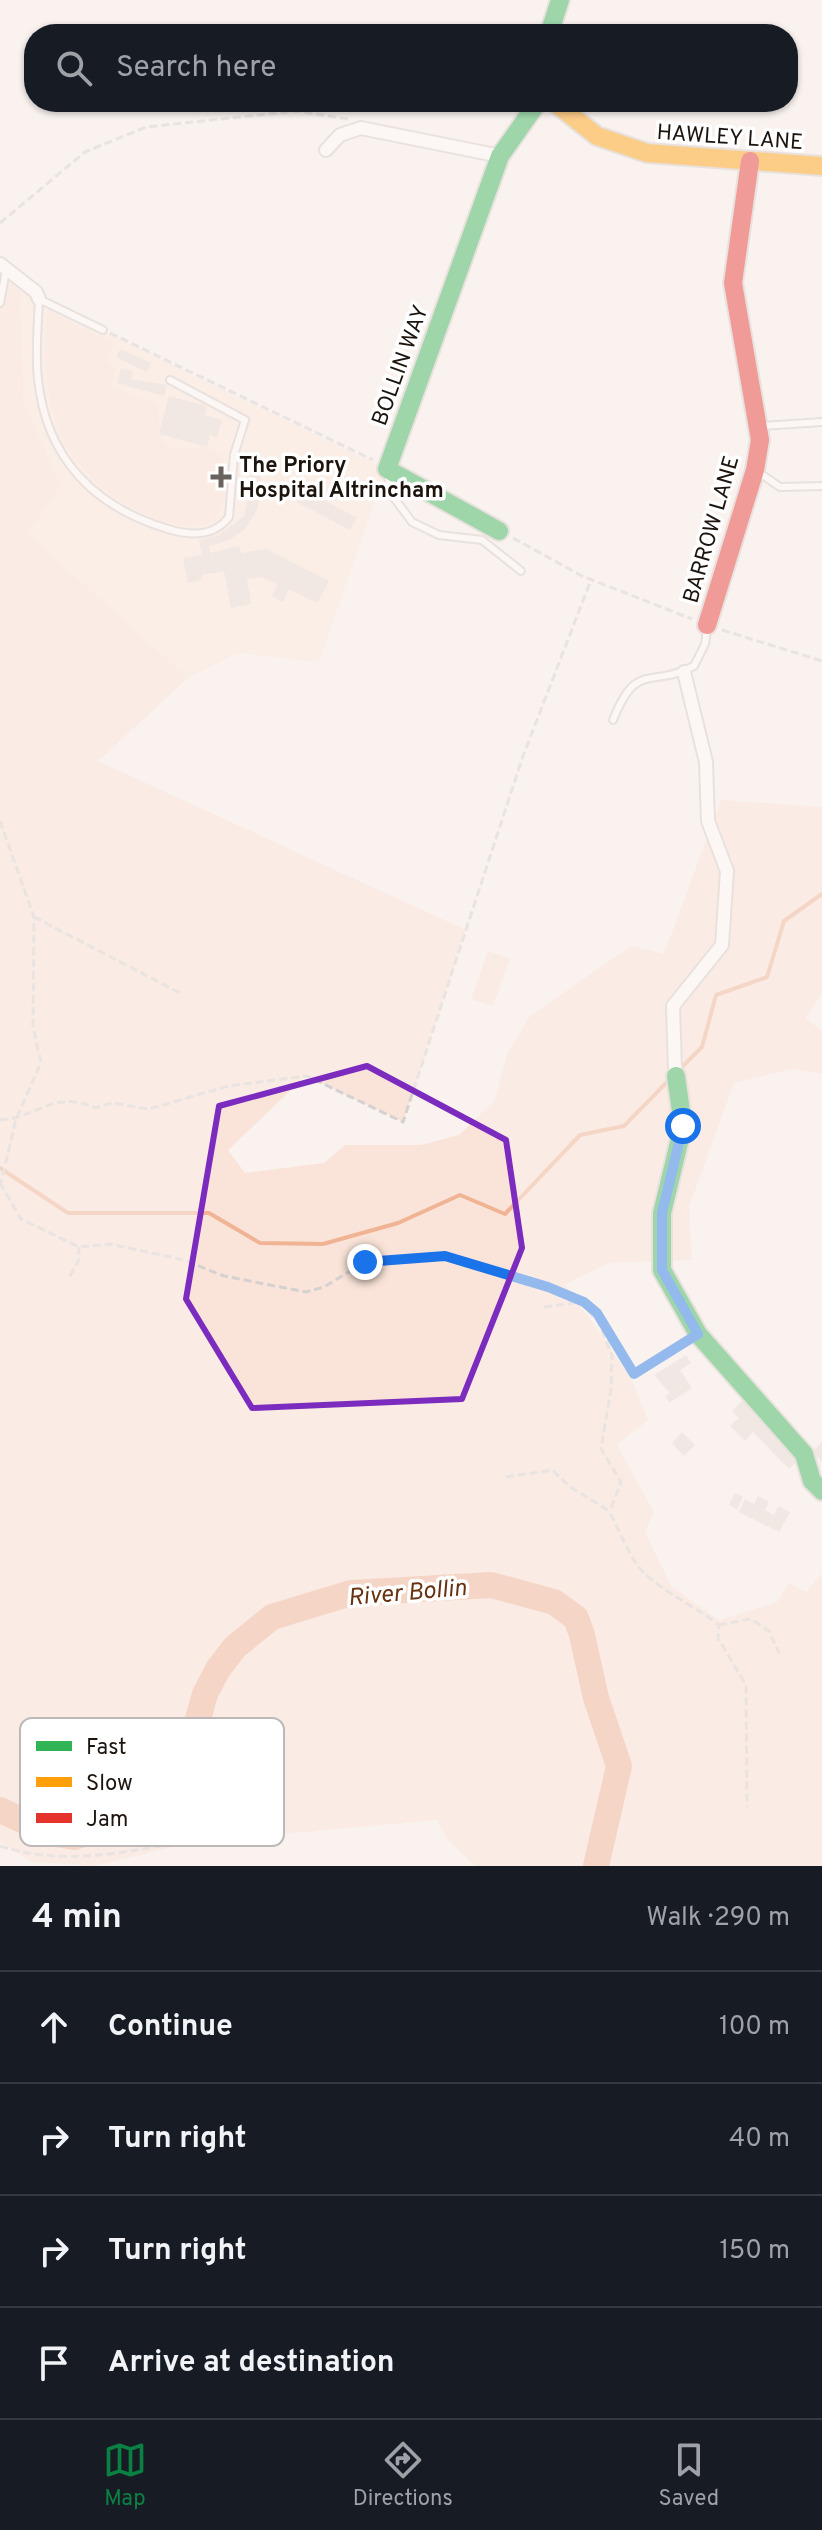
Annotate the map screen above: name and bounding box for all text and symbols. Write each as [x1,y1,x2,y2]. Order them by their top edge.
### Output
search box [24,24,798,112]
icon: search [52,46,96,90]
text: Search here [116,50,276,87]
street label: HAWLEY LANE [656,120,804,157]
street label: BOLLIN WAY [367,302,436,430]
place label: The Priory Hospital Altrincham [239,453,444,505]
street label: BARROW LANE [678,453,746,606]
marker: The Priory Hospital Altrincham [210,466,232,488]
route start [665,1108,701,1144]
route end [347,1244,383,1280]
water label: River Bollin [347,1574,468,1614]
legend [20,1718,284,1846]
text: Fast [86,1735,127,1762]
text: Slow [86,1771,133,1798]
text: Jam [86,1807,129,1834]
text: 4 min [32,1897,122,1940]
text: Walk · 290 m [646,1902,790,1935]
icon: ahead [32,2005,76,2049]
text: Continue [108,2009,233,2046]
text: 100 m [719,2011,790,2044]
icon: right [32,2117,76,2161]
text: Turn right [108,2121,246,2158]
text: 40 m [729,2123,790,2156]
icon: right [32,2229,76,2273]
text: Turn right [108,2233,246,2270]
text: 150 m [719,2235,790,2268]
icon: arrive [32,2341,76,2385]
text: Arrive at destination [108,2345,394,2382]
tab: Map [103,2438,147,2513]
tab: Directions [353,2438,453,2513]
tab: Saved [659,2438,719,2513]

